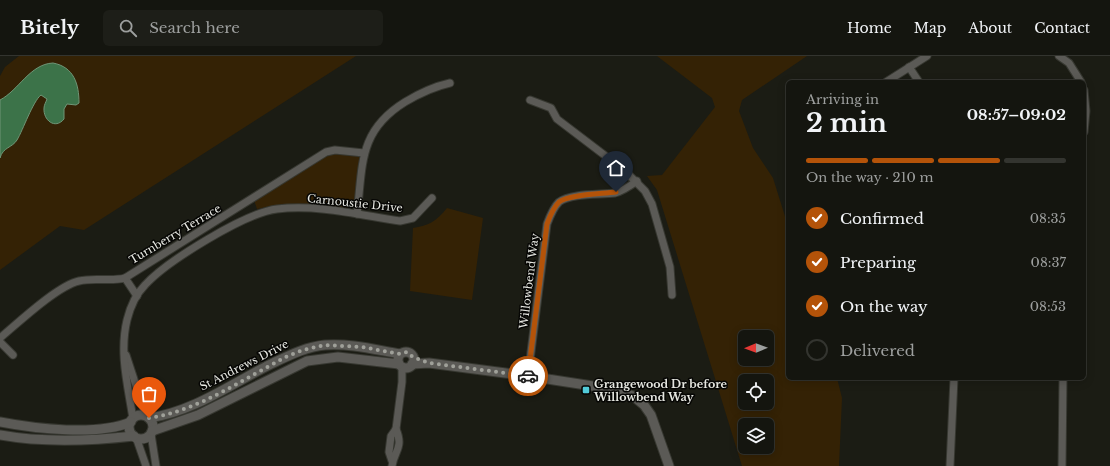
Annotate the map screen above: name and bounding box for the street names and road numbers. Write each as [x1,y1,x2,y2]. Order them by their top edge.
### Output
street label: Carnoustie Drive [306,191,404,215]
street label: Turnberry Terrace [127,201,223,267]
street label: Willowbend Way [516,232,542,331]
street label: St Andrews Drive [197,337,291,393]

